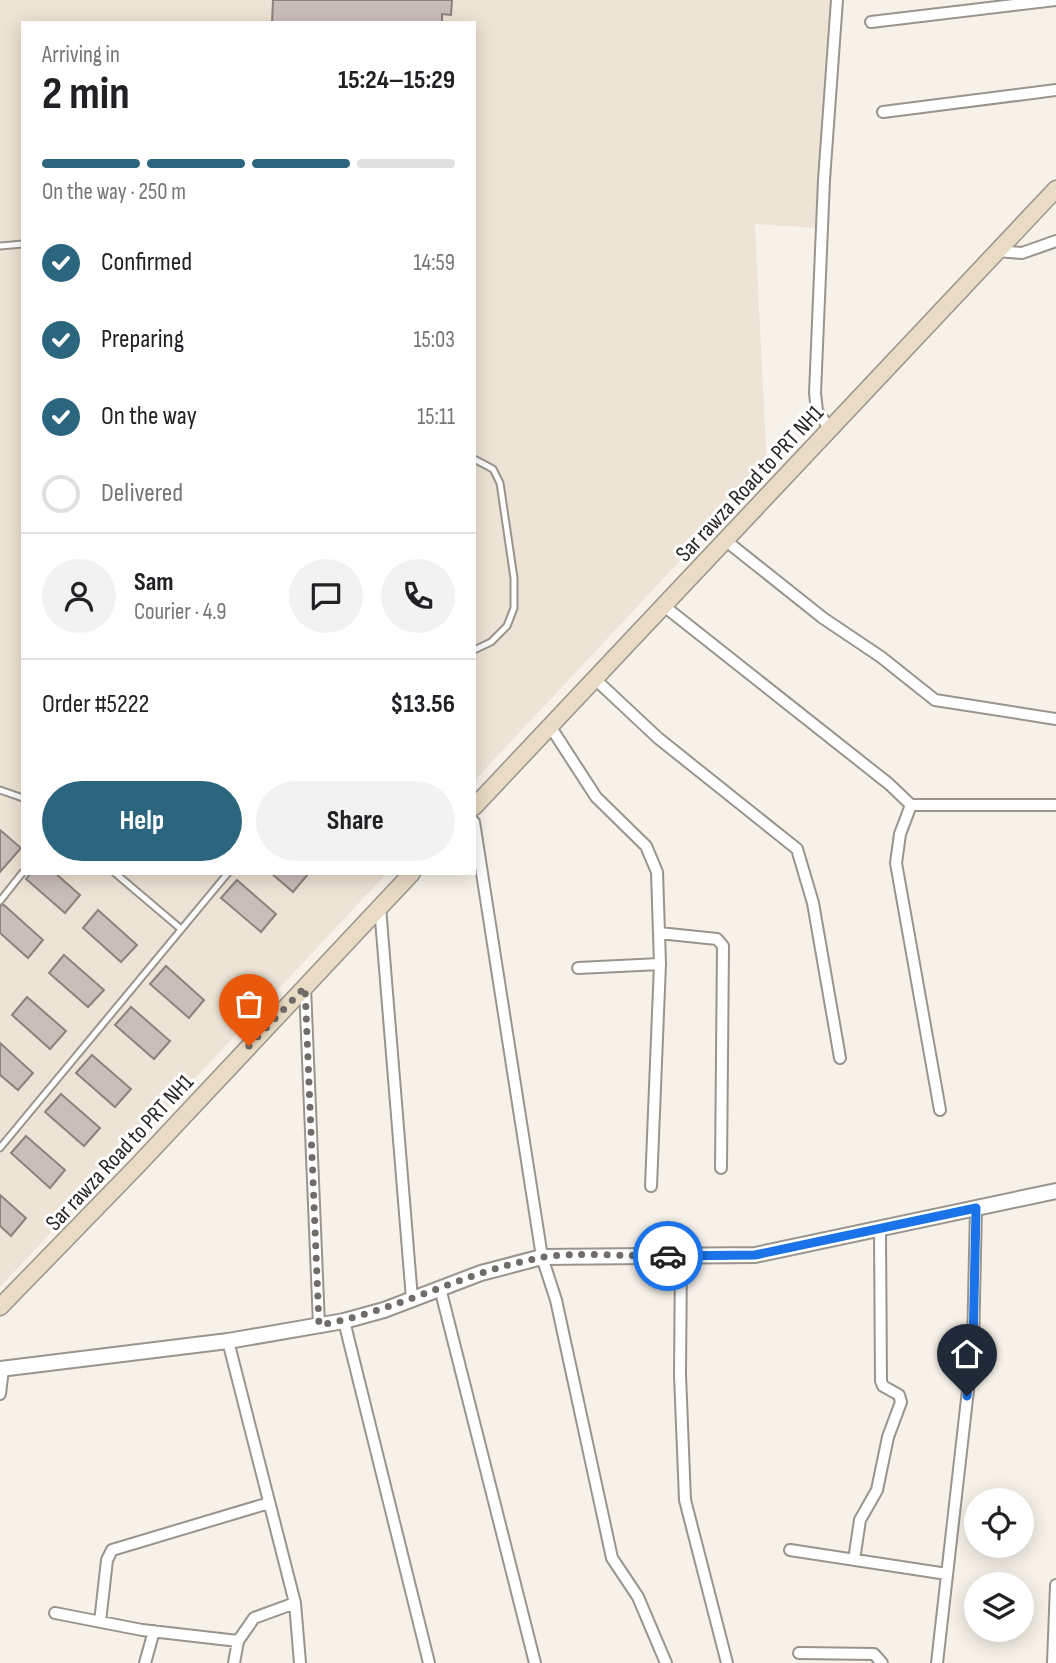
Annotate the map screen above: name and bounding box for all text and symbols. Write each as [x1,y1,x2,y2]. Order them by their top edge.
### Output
text: Arriving in [42,41,120,69]
text: 15:24–15:29 [338,65,455,96]
text: 2 min [42,67,130,122]
text: On the way · 250 m [42,178,186,206]
icon: check [42,244,80,282]
text: Confirmed [101,247,192,278]
text: 14:59 [414,249,455,277]
icon: check [42,321,80,359]
text: Preparing [101,324,184,355]
text: 15:03 [414,326,455,354]
icon: check [42,398,80,436]
street label: Sar rawza Road to PRT NH1 [670,400,830,568]
text: On the way [101,401,197,432]
text: 15:11 [417,403,455,431]
text: Delivered [101,478,183,509]
button: person [42,559,116,633]
button: chat [289,559,363,633]
button: phone [381,559,455,633]
text: Sam [134,567,174,598]
text: Courier · 4.9 [134,598,226,626]
text: Order #5222 [42,689,149,720]
text: $13.56 [390,689,455,720]
button: Help [42,781,242,861]
button: Share [256,781,455,861]
pin [219,974,279,1046]
icon: bag [230,985,268,1023]
street label: Sar rawza Road to PRT NH1 [40,1069,200,1237]
courier [633,1221,703,1291]
icon: car [649,1237,687,1275]
pin [937,1324,997,1396]
icon: home [948,1335,986,1373]
map controls [964,1488,1034,1642]
button: locate [964,1488,1034,1558]
button: layers [964,1572,1034,1642]

